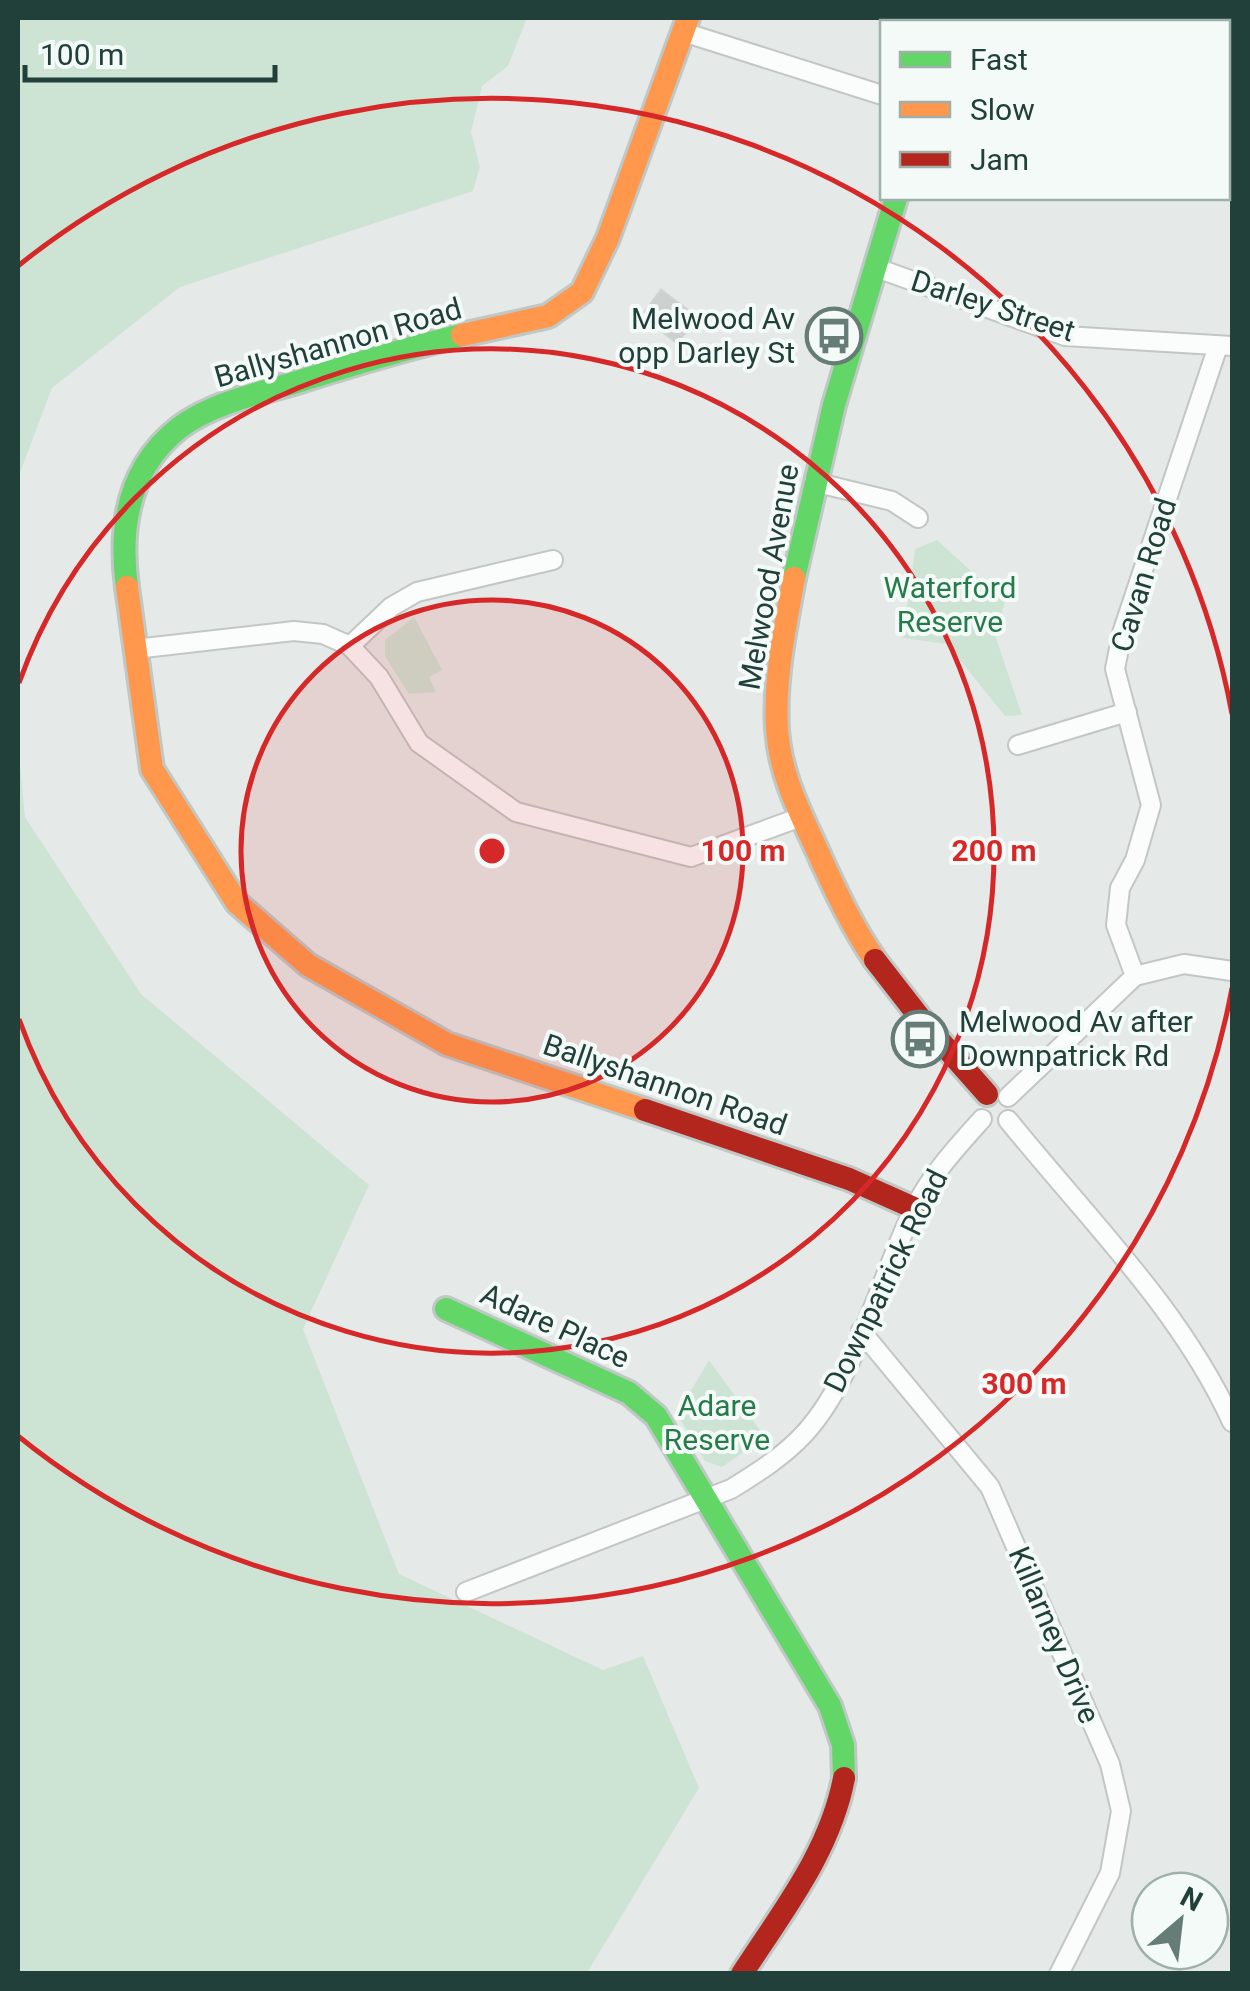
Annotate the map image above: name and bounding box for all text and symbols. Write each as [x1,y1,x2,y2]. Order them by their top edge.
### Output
scale bar [25,20,275,82]
legend [880,20,1230,200]
text: 100 m [40,37,124,72]
text: Fast [970,42,1028,77]
text: Slow [970,92,1035,127]
text: Jam [970,142,1029,177]
street label: Darley Street [907,263,1079,348]
street label: Ballyshannon Road [210,291,465,395]
place label: Melwood Av opp Darley St [618,301,795,370]
bus stop icon: Melwood Av opp Darley St [804,306,864,366]
street label: Melwood Avenue [731,461,806,693]
street label: Cavan Road [1104,494,1184,656]
park label: Waterford Reserve [884,570,1016,639]
centre of rings [474,833,510,869]
text: 100 m [700,833,786,868]
text: 200 m [951,833,1037,868]
place label: Melwood Av after Downpatrick Rd [959,1004,1193,1073]
bus stop icon: Melwood Av after Downpatrick Rd [890,1009,950,1069]
street label: Ballyshannon Road [539,1026,792,1143]
street label: Downpatrick Road [816,1164,955,1398]
street label: Adare Place [475,1276,635,1375]
text: 300 m [981,1366,1067,1401]
park label: Adare Reserve [664,1388,770,1457]
street label: Killarney Drive [1002,1541,1107,1728]
north arrow [1130,1871,1230,1971]
text: N [1175,1880,1208,1919]

